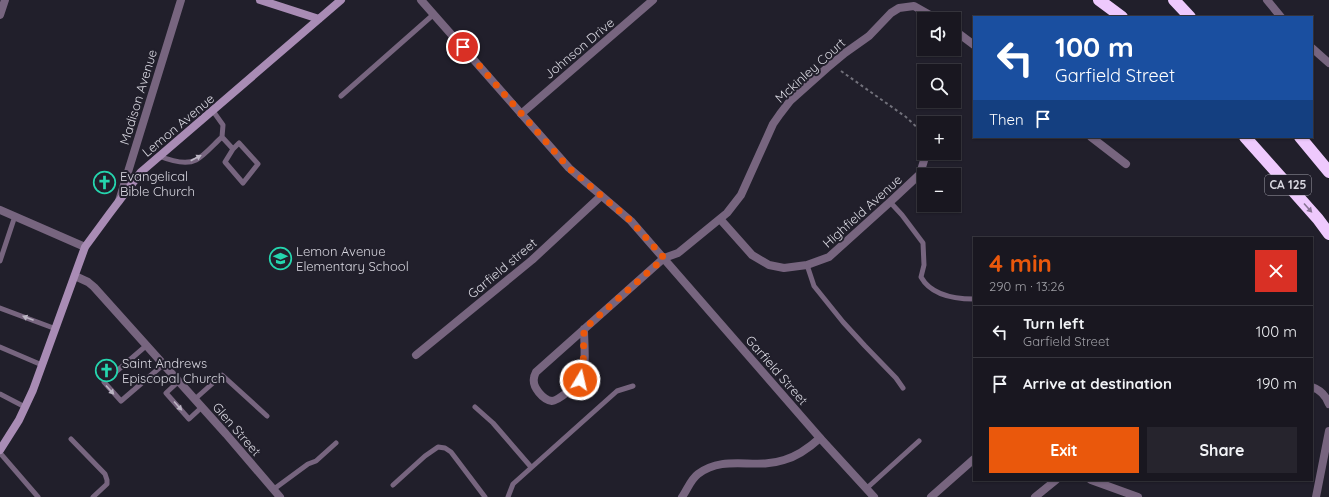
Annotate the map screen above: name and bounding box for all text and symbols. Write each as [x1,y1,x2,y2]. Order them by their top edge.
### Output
map controls [917,12,961,212]
button: sound [917,12,961,56]
street label: Johnson Drive [541,14,617,82]
text: 100 m [1055,29,1134,64]
pin [446,30,480,64]
icon: left [989,32,1041,84]
street label: Mckinley Court [772,34,848,106]
icon: arrive [452,36,474,58]
street label: Madison Avenue [116,47,160,147]
button: search [917,64,961,108]
text: Garfield Street [1055,64,1175,87]
street label: Lemon Avenue [139,90,217,160]
icon: arrive [1032,108,1054,130]
text: Then [989,110,1024,129]
button: + [917,116,961,160]
one-way arrow [190,155,202,161]
place label: Evangelical Bible Church [120,168,195,199]
button: − [917,168,961,212]
church icon: Evangelical Bible Church [91,170,117,196]
street label: Highfield Avenue [819,171,905,251]
road number: CA 125 [1265,175,1311,195]
one-way arrow [1303,203,1313,213]
street label: Garfield street [464,234,540,302]
place label: Lemon Avenue Elementary School [296,243,409,274]
school or university icon: Lemon Avenue Elementary School [268,245,294,271]
text: 4 min [989,248,1052,278]
button: close [1255,250,1297,292]
text: 290 m · 13:26 [989,278,1064,294]
text: Turn left [1023,314,1085,333]
one-way arrow [21,315,33,321]
icon: left [989,321,1011,343]
text: 100 m [1256,322,1297,341]
street label: Garfield Street [743,332,811,408]
text: Garfield Street [1023,333,1110,349]
place label: Saint Andrews Episcopal Church [122,355,225,386]
church icon: Saint Andrews Episcopal Church [93,357,119,383]
position arrow [559,359,601,401]
icon: arrive [989,373,1011,395]
text: Arrive at destination [1023,374,1172,393]
text: 190 m [1256,374,1297,393]
one-way arrow [106,385,115,395]
street label: Glen Street [209,399,265,459]
one-way arrow [173,401,182,411]
button: Exit [989,427,1139,473]
button: Share [1147,427,1297,473]

